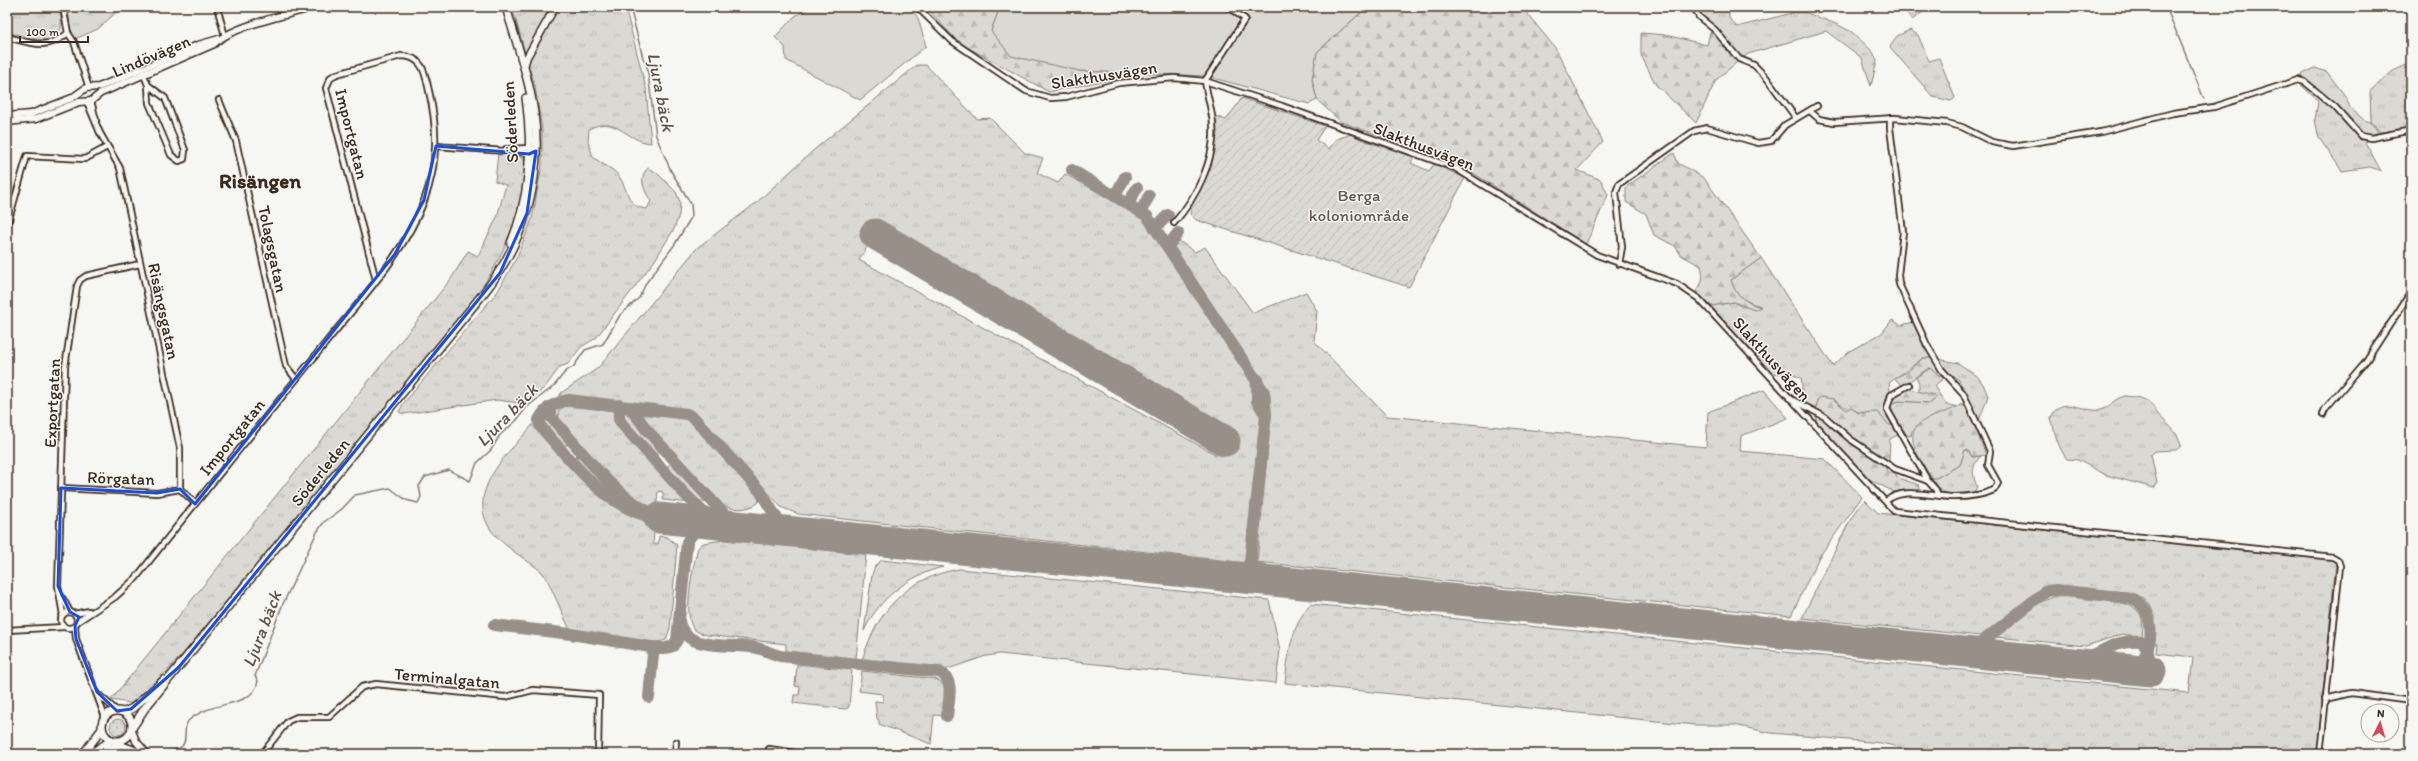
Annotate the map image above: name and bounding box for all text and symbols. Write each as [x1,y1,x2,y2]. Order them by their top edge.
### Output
scale bar [20,18,88,44]
text: 100 m [26,25,59,39]
street label: Lindövägen [109,31,193,81]
water label: Ljura bäck [643,51,680,135]
street label: Slakthusvägen [1050,57,1158,93]
street label: Söderleden [498,81,522,163]
street label: Importgatan [331,87,373,182]
street label: Slakthusvägen [1370,117,1478,175]
district label: Risängen [219,168,301,194]
park label: Berga koloniområde [1309,185,1409,225]
street label: Tolagsgatan [254,204,292,295]
street label: Risängsgatan [144,261,184,362]
street label: Slakthusvägen [1729,313,1815,405]
street label: Exportgatan [40,357,64,448]
water label: Ljura bäck [471,377,544,451]
street label: Importgatan [195,394,269,479]
street label: Söderleden [287,434,353,510]
street label: Rörgatan [87,467,155,489]
water label: Ljura bäck [237,586,287,670]
street label: Terminalgatan [393,663,501,693]
north arrow [2360,703,2400,743]
text: N [2377,707,2385,720]

